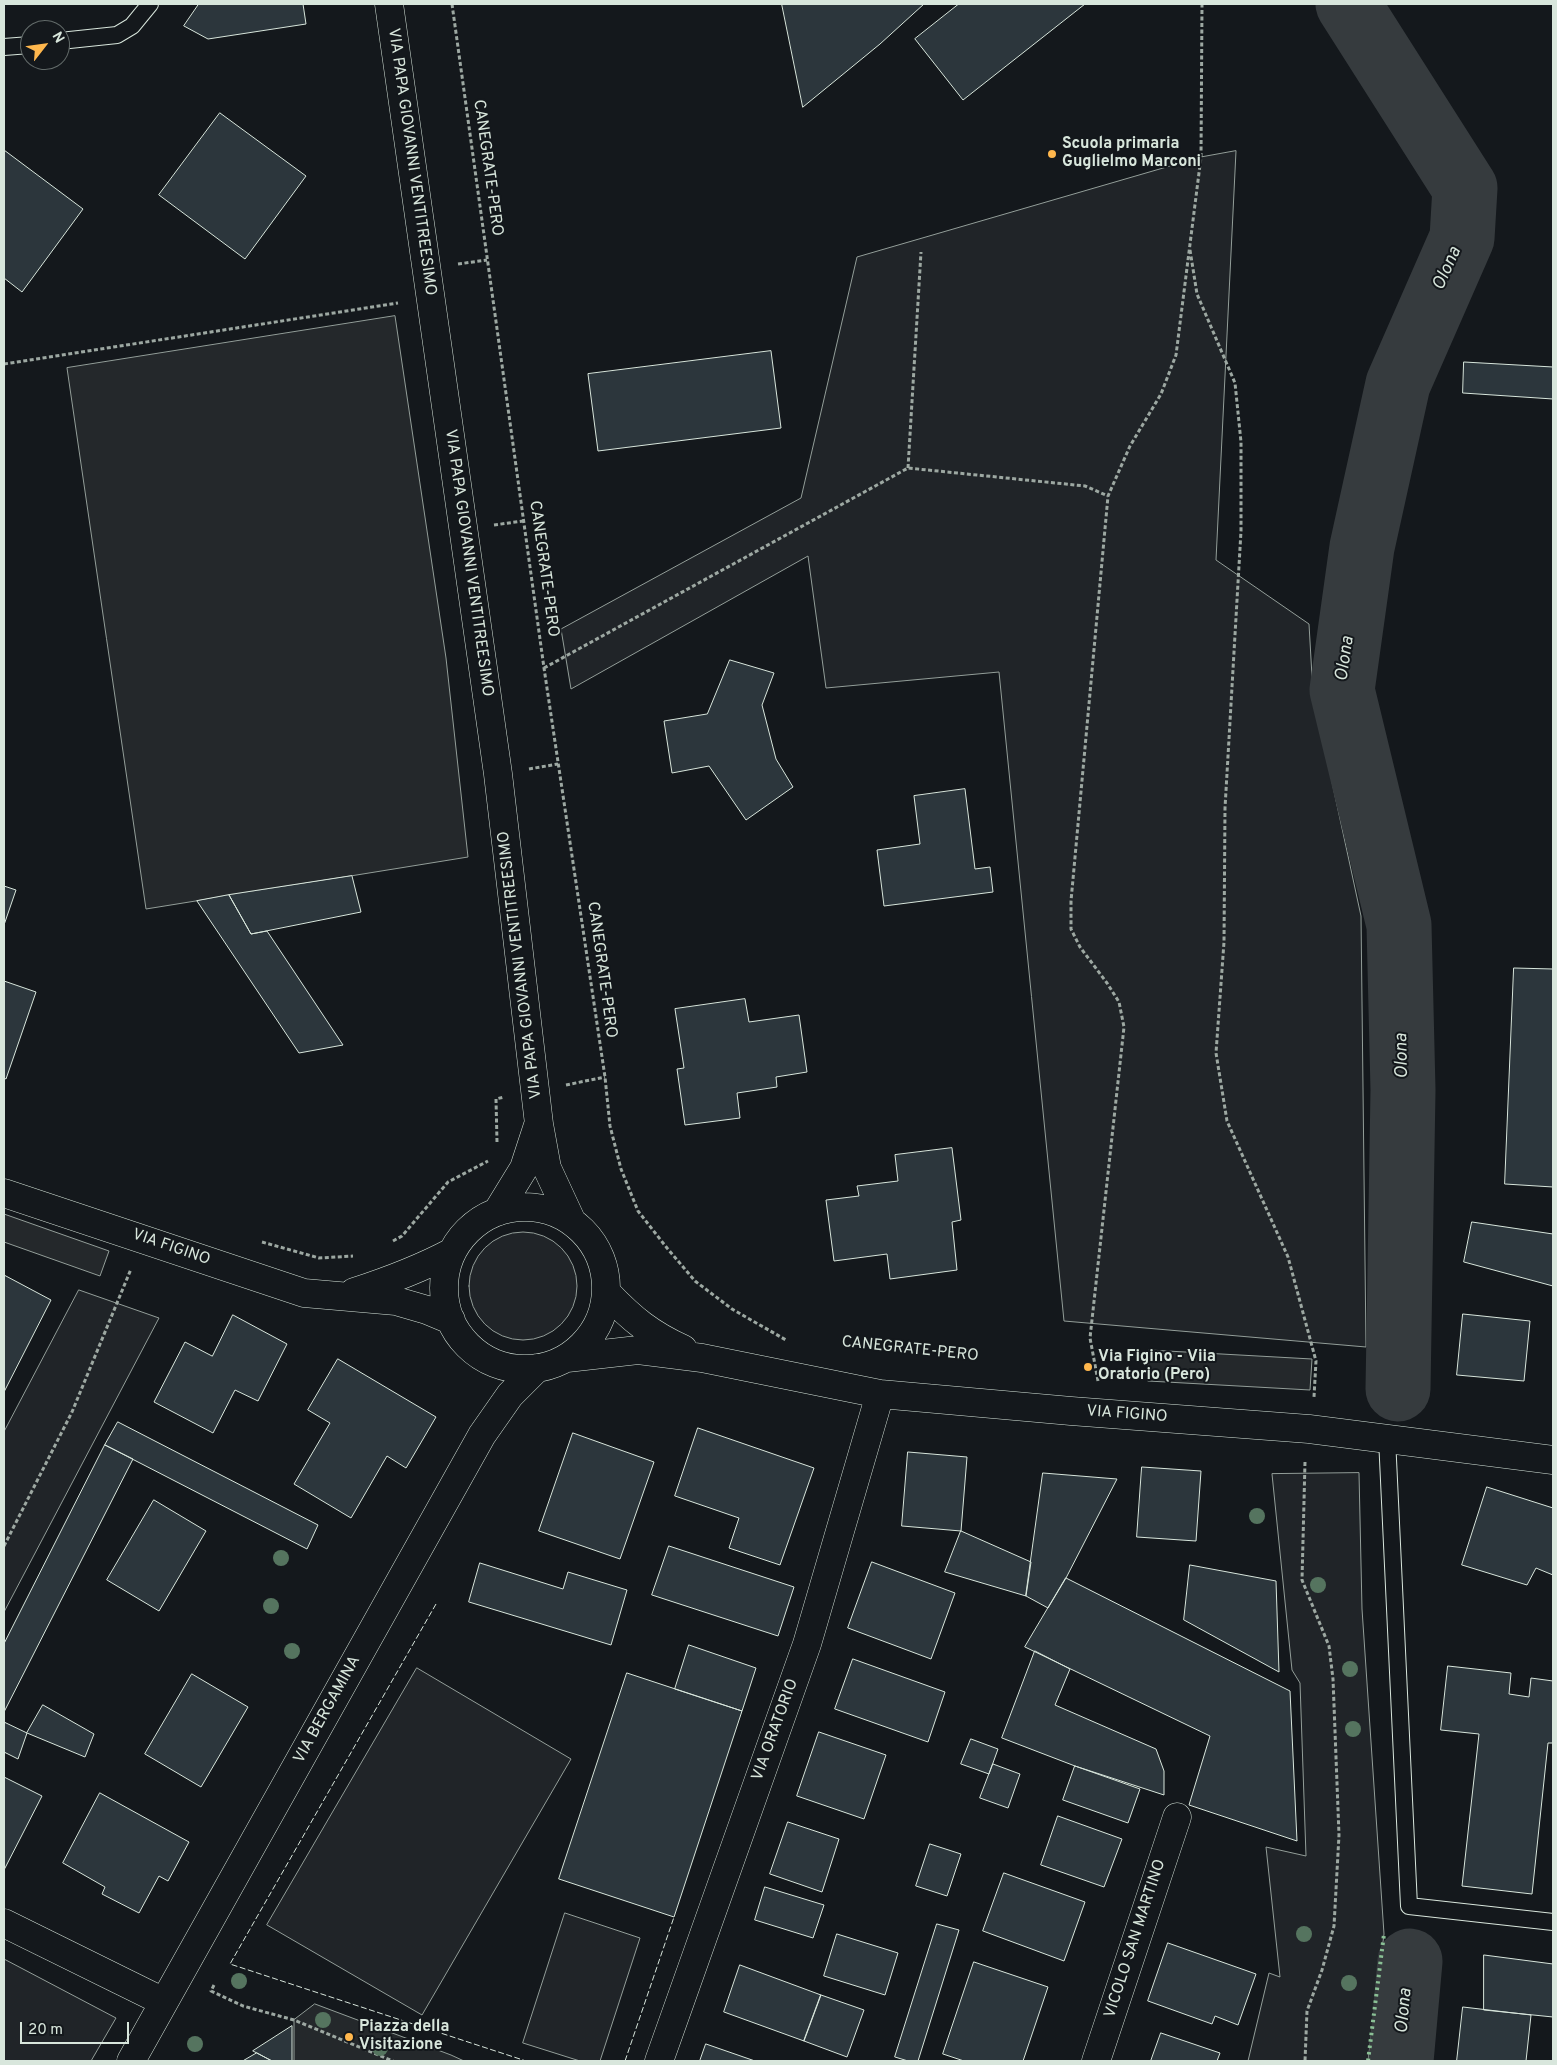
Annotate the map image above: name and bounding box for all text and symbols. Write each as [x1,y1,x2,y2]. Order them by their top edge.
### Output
north arrow [20,20,70,70]
street label: VIA PAPA GIOVANNI VENTITREESIMO [383,27,439,297]
text: N [48,29,67,46]
street label: CANEGRATE-PERO [468,98,506,238]
place label: Scuola primaria Guglielmo Marconi [1062,135,1201,173]
marker: Scuola primaria Guglielmo Marconi [1046,148,1058,160]
water label: Olona [1429,244,1467,294]
street label: VIA PAPA GIOVANNI VENTITREESIMO [440,428,496,698]
street label: CANEGRATE-PERO [524,499,562,639]
water label: Olona [1332,635,1360,683]
street label: VIA PAPA GIOVANNI VENTITREESIMO [495,830,547,1100]
street label: CANEGRATE-PERO [582,900,620,1040]
water label: Olona [1392,1033,1414,1079]
street label: VIA FIGINO [129,1226,213,1270]
street label: CANEGRATE-PERO [840,1333,980,1367]
place label: Via Figino - Viia Oratorio (Pero) [1098,1348,1216,1386]
marker: Via Figino - Viia Oratorio (Pero) [1082,1361,1094,1373]
street label: VIA FIGINO [1086,1403,1168,1427]
street label: VIA BERGAMINA [291,1653,365,1767]
street label: VIA ORATORIO [749,1676,803,1784]
street label: VICOLO SAN MARTINO [1101,1857,1171,2021]
water label: Olona [1392,1987,1418,2035]
scale bar [22,2012,131,2044]
place label: Piazza della Visitazione [359,2018,449,2056]
text: 20 m [28,2021,63,2040]
marker: Piazza della Visitazione [343,2031,355,2043]

